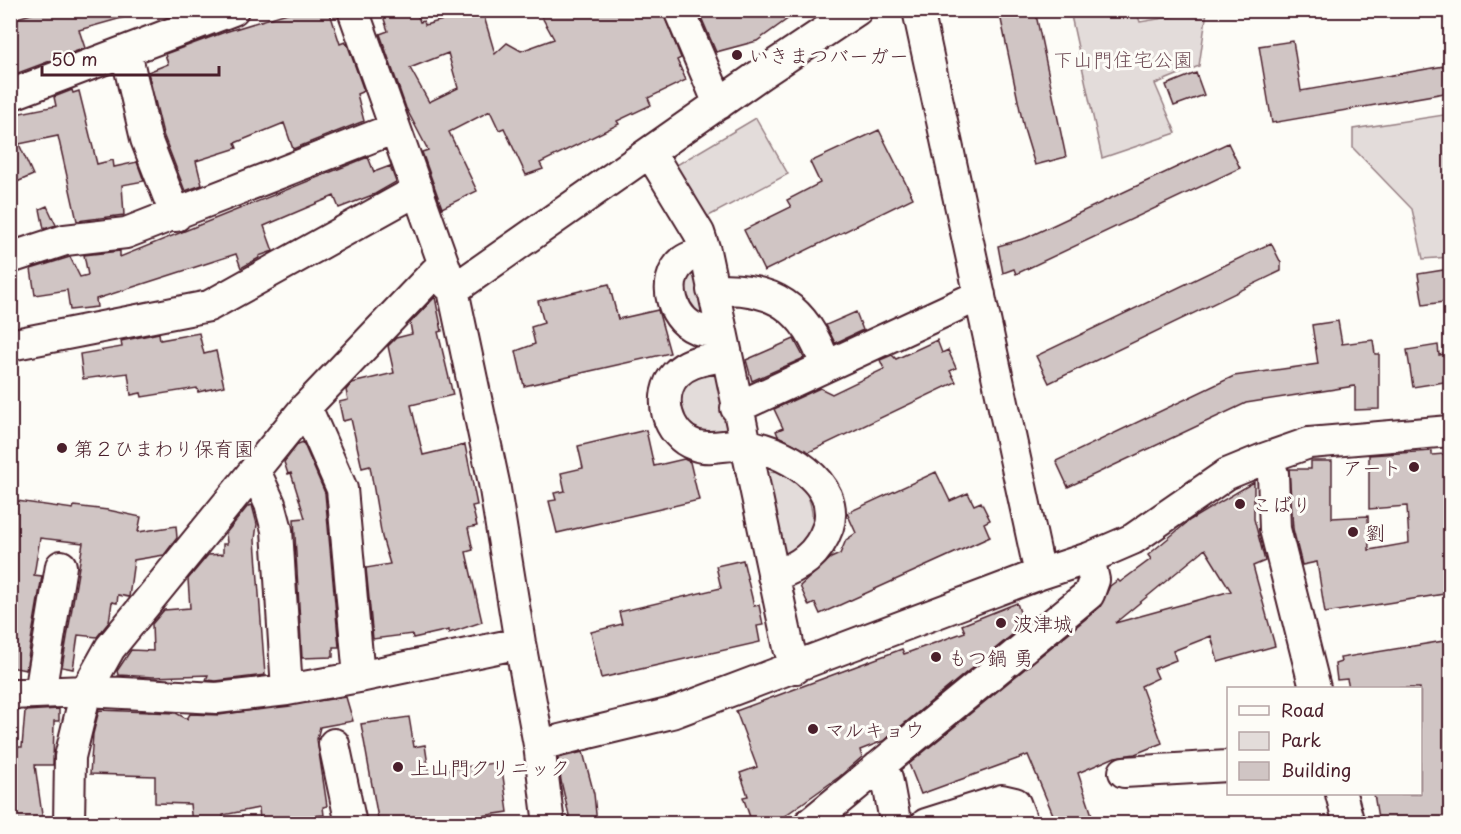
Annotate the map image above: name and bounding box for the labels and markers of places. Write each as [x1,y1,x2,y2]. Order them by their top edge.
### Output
place label: いきまつバーガー [749,40,909,70]
marker: いきまつバーガー [730,48,744,62]
place label: 第２ひまわり保育園 [74,433,254,463]
marker: 第２ひまわり保育園 [55,441,69,455]
place label: アート [1343,452,1402,482]
marker: アート [1407,460,1421,474]
place label: こばり [1252,489,1312,519]
marker: こばり [1233,497,1247,511]
place label: 劉 [1365,517,1385,547]
marker: 劉 [1346,525,1360,539]
place label: 波津城 [1013,608,1073,638]
marker: 波津城 [994,616,1008,630]
place label: もつ鍋 勇 [948,642,1034,672]
marker: もつ鍋 勇 [929,650,943,664]
place label: マルキョウ [825,714,925,744]
marker: マルキョウ [806,722,820,736]
place label: 上山門クリニック [410,752,570,782]
marker: 上山門クリニック [391,760,405,774]

